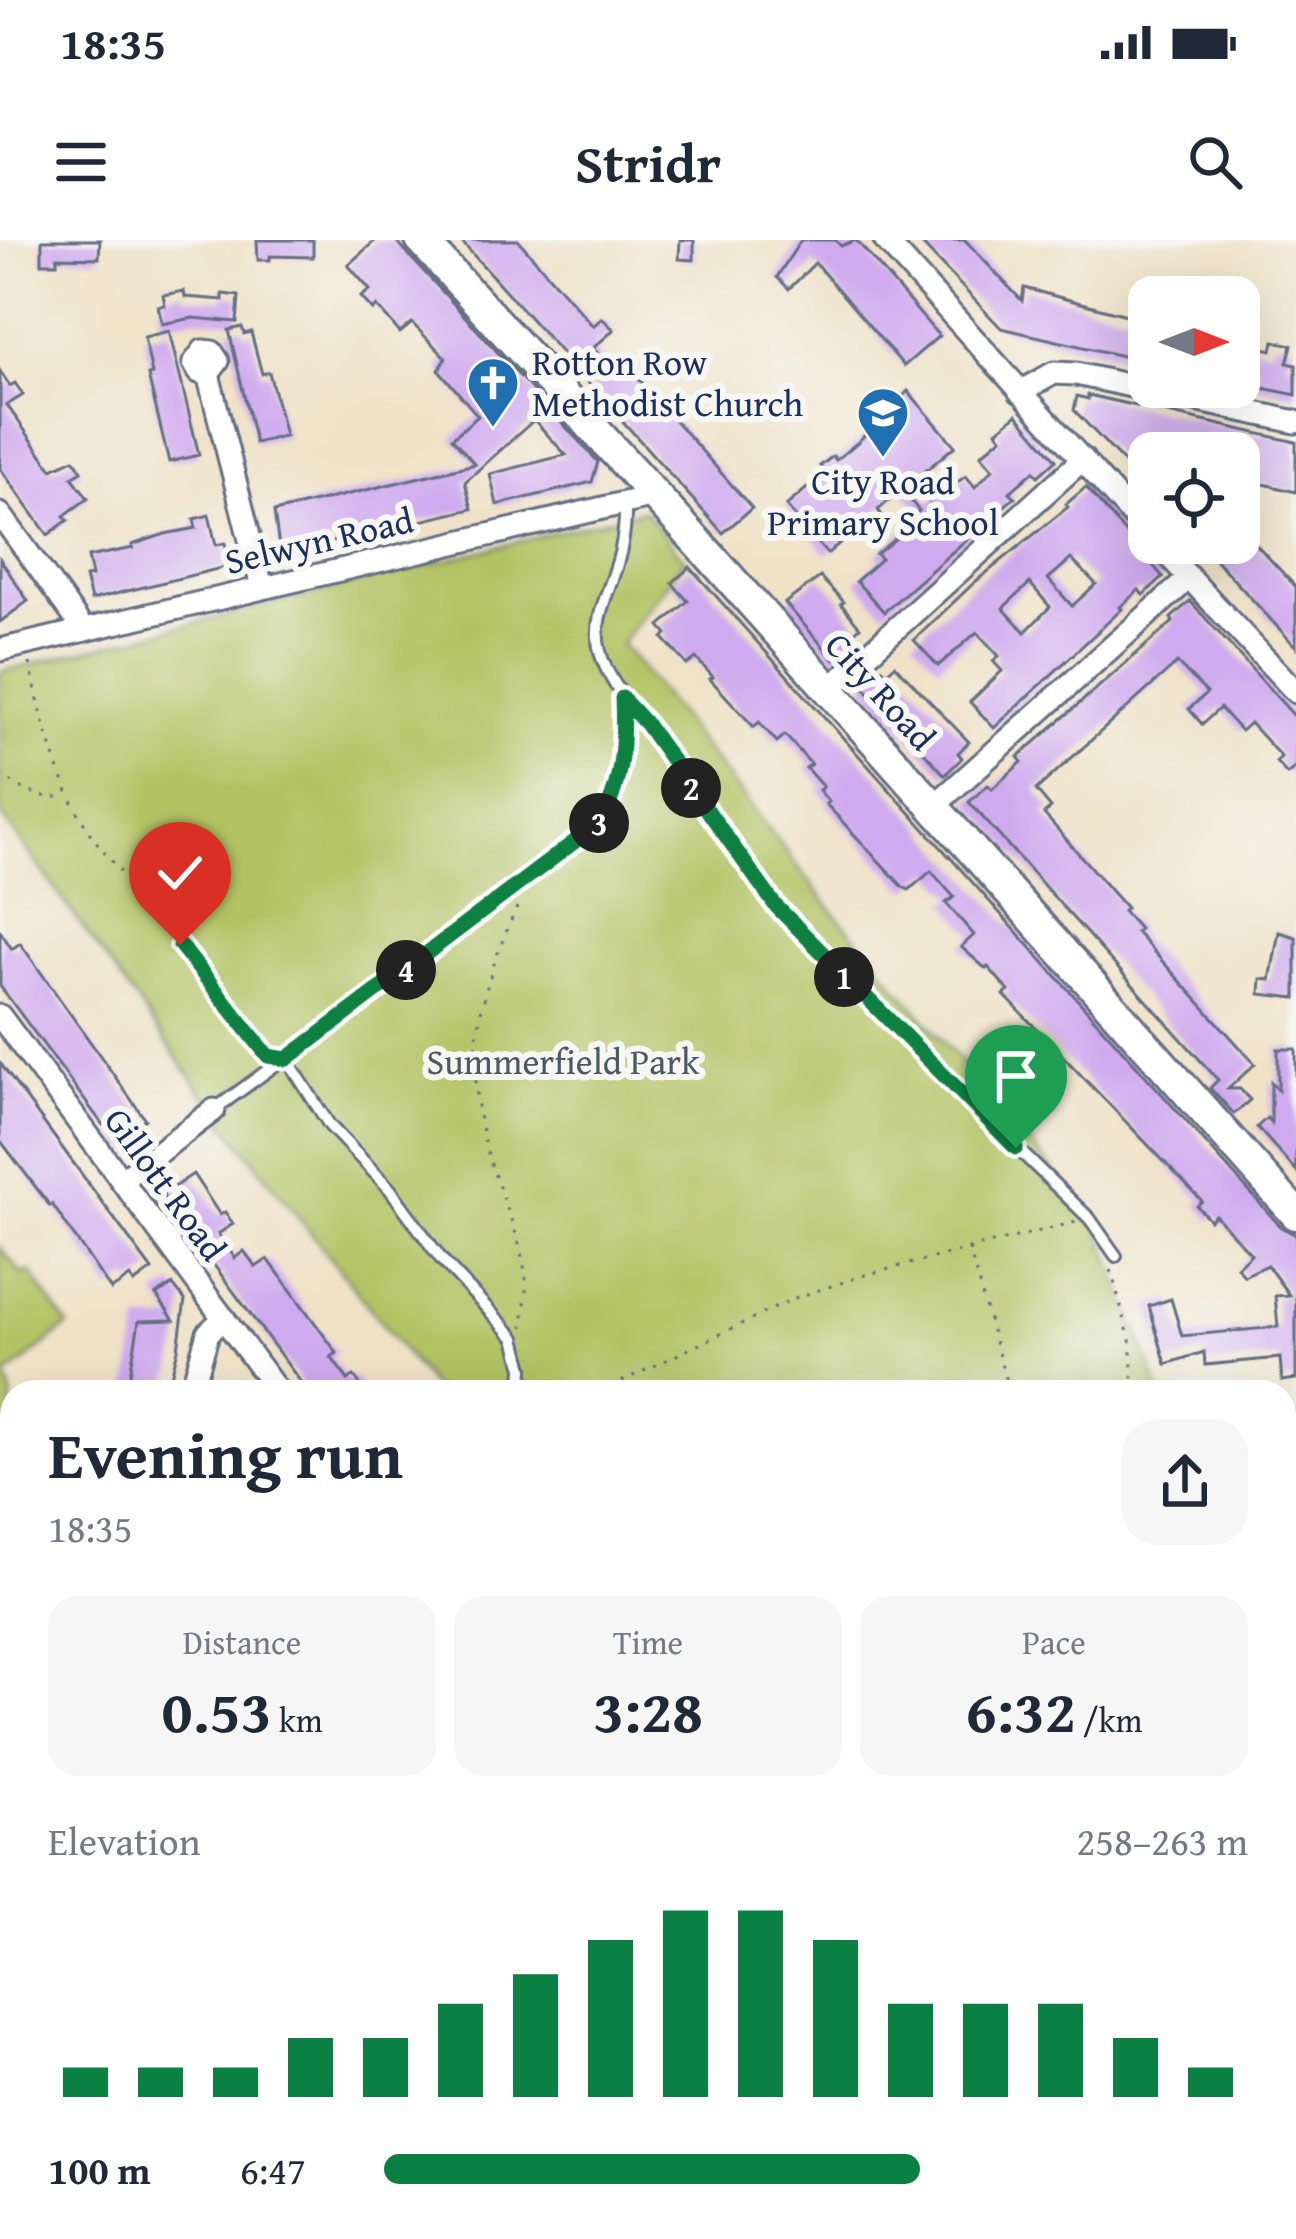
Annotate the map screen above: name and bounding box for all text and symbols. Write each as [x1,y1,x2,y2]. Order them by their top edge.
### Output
text: 18:35 [60,10,166,75]
text: Stridr [575,123,721,202]
icon: menu [48,129,114,195]
icon: search [1182,129,1248,195]
north arrow [1128,276,1260,408]
map controls [1128,276,1260,564]
place label: Rotton Row Methodist Church [532,335,803,429]
church icon: Rotton Row Methodist Church [465,355,521,429]
school or university icon: City Road Primary School [855,385,911,459]
button: locate [1128,432,1260,564]
place label: City Road Primary School [767,454,999,548]
street label: Selwyn Road [220,492,418,587]
street label: City Road [814,620,949,762]
pin: 2 [661,758,721,818]
text: 2 [682,764,700,812]
pin: 3 [569,793,629,853]
text: 3 [590,799,608,847]
pin [129,822,231,945]
icon: check [147,840,213,906]
pin: 4 [376,940,436,1000]
text: 4 [397,946,415,994]
pin: 1 [814,947,874,1007]
text: 1 [835,953,853,1001]
pin [965,1025,1067,1148]
park label: Summerfield Park [427,1034,700,1087]
icon: arrive [983,1043,1049,1109]
street label: Gillott Road [92,1096,240,1272]
text: Evening run [48,1405,403,1502]
button: share [1122,1419,1248,1545]
text: 18:35 [48,1499,133,1556]
text: Distance [183,1618,301,1666]
text: Time [613,1618,683,1666]
text: Pace [1022,1618,1086,1666]
text: 0.53 [161,1666,272,1754]
text: 3:28 [593,1666,703,1754]
text: 6:32 [966,1666,1076,1754]
text: km [272,1696,323,1744]
text: /km [1076,1696,1142,1744]
text: Elevation [48,1812,201,1869]
text: 258–263 m [1076,1812,1248,1869]
text: 100 m [48,2141,151,2198]
text: 6:47 [240,2141,306,2198]

